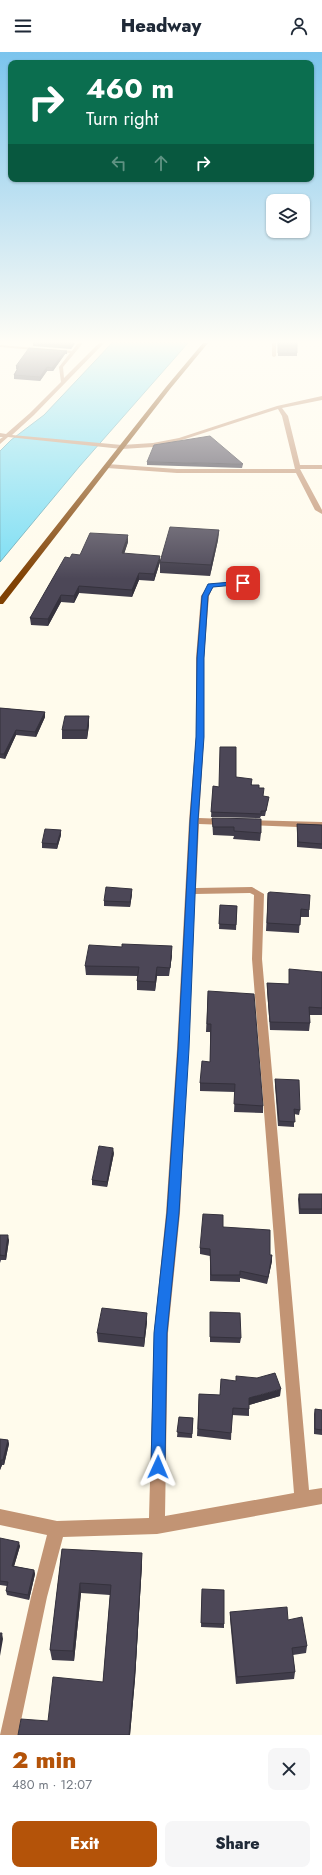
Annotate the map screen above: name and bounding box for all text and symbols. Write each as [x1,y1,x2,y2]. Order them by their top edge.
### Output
text: Headway [121,13,201,39]
icon: menu [12,15,34,37]
icon: person [288,15,310,37]
text: 460 m [86,68,174,109]
icon: right [20,76,72,128]
text: Turn right [86,106,158,132]
icon: left [108,152,130,174]
icon: ahead [150,152,172,174]
icon: right [192,152,214,174]
map controls [266,194,310,238]
button: layers [266,194,310,238]
pin [226,566,260,600]
icon: arrive [232,572,254,594]
position arrow [137,1446,179,1488]
text: 2 min [12,1742,76,1777]
button: close [268,1748,310,1790]
text: 480 m · 12:07 [12,1775,92,1794]
button: Exit [12,1821,157,1867]
button: Share [165,1821,310,1867]

